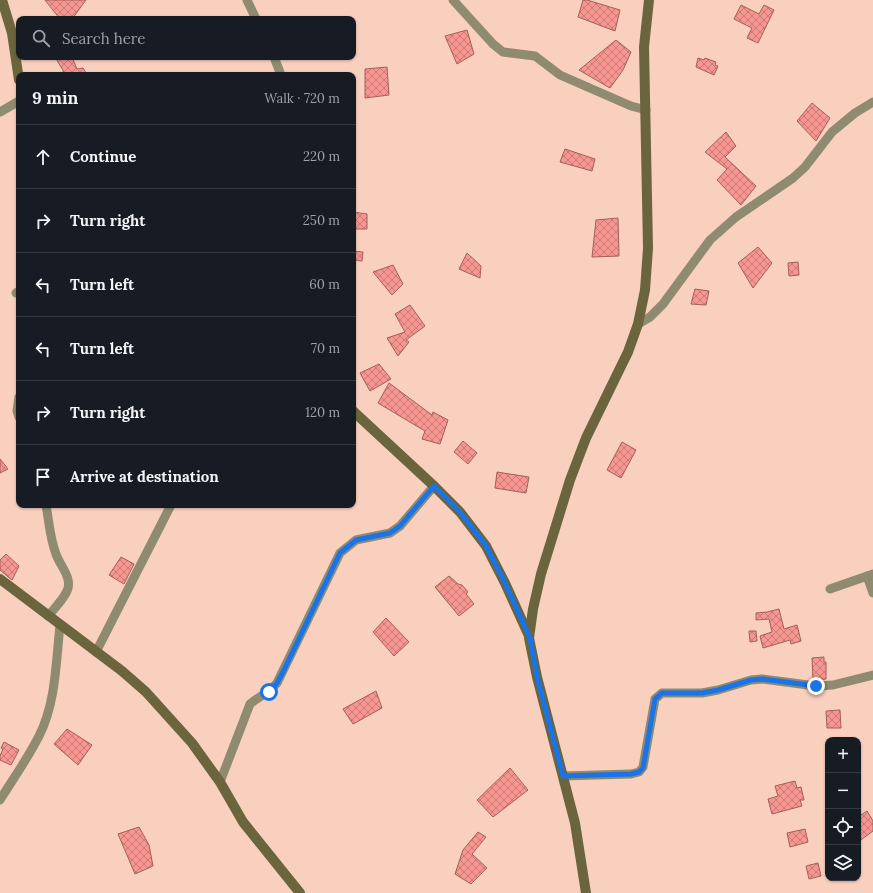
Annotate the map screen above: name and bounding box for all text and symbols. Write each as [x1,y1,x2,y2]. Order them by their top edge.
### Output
search box [16,16,356,60]
icon: search [30,27,52,49]
text: Search here [62,29,145,48]
text: 9 min [32,87,78,109]
text: Walk · 720 m [264,90,340,107]
icon: ahead [32,146,54,168]
text: Continue [70,147,136,166]
text: 220 m [303,148,340,165]
icon: right [32,210,54,232]
text: Turn right [70,211,146,230]
text: 250 m [303,212,340,229]
icon: left [32,274,54,296]
text: Turn left [70,275,134,294]
text: 60 m [309,276,340,293]
icon: left [32,338,54,360]
text: Turn left [70,339,134,358]
text: 70 m [311,340,340,357]
icon: right [32,402,54,424]
text: Turn right [70,403,146,422]
text: 120 m [305,404,340,421]
icon: arrive [32,466,54,488]
text: Arrive at destination [70,467,219,486]
route end [807,677,825,695]
route start [260,683,278,701]
map controls [825,737,861,881]
button: + [825,737,861,773]
button: − [825,773,861,809]
button: locate [825,809,861,845]
button: layers [825,845,861,881]

